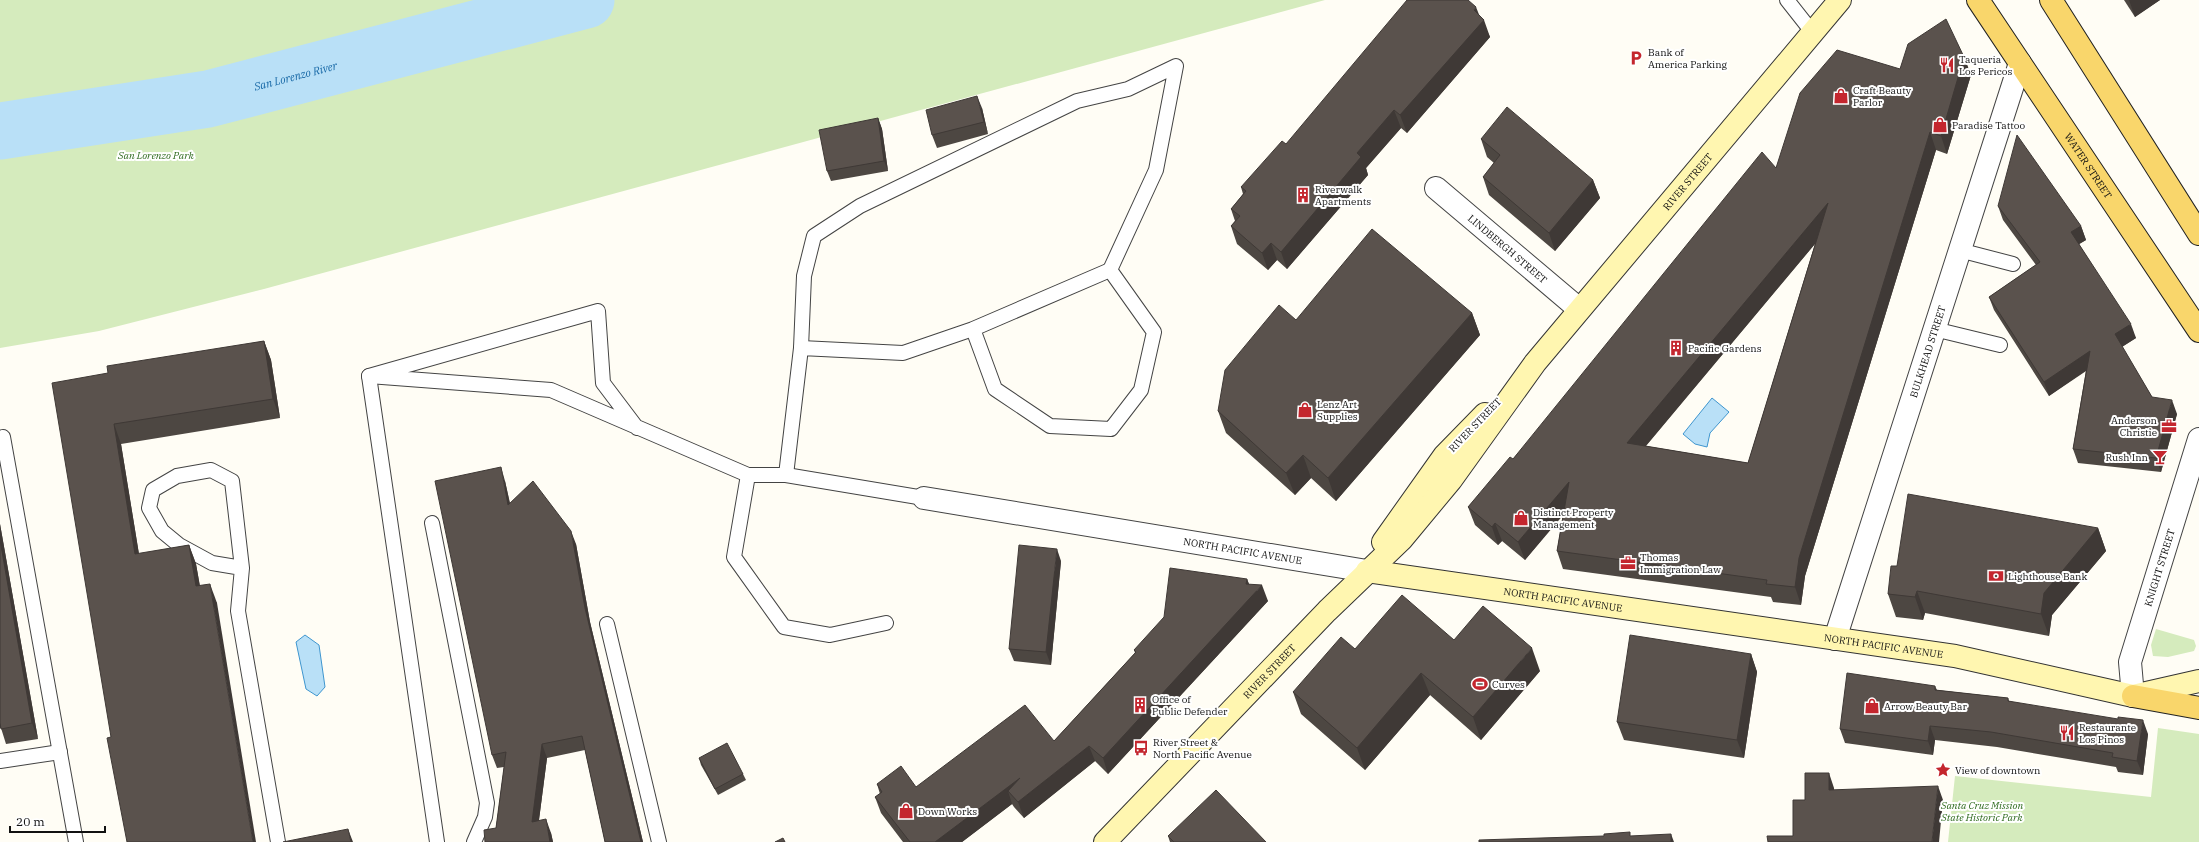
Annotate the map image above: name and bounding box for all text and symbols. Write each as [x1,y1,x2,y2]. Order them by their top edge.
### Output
place label: Bank of America Parking [1648,46,1728,71]
parking icon: Bank of America Parking [1627,49,1645,67]
place label: Taqueria Los Pericos [1959,53,2012,78]
restaurant icon: Taqueria Los Pericos [1938,56,1956,74]
water label: San Lorenzo River [252,58,340,94]
place label: Craft Beauty Parlor [1853,84,1912,109]
shop icon: Craft Beauty Parlor [1832,87,1850,105]
shop icon: Paradise Tattoo [1931,116,1949,134]
place label: Paradise Tattoo [1952,119,2025,132]
street label: WATER STREET [2062,130,2115,201]
park label: San Lorenzo Park [117,149,195,162]
street label: RIVER STREET [1660,150,1715,213]
place label: Riverwalk Apartments [1315,183,1371,208]
building icon: Riverwalk Apartments [1294,186,1312,204]
street label: LINDBERGH STREET [1465,212,1550,286]
street label: BULKHEAD STREET [1906,303,1948,399]
building icon: Pacific Gardens [1667,339,1685,357]
place label: Pacific Gardens [1688,342,1762,355]
street label: RIVER STREET [1446,395,1505,455]
place label: Lenz Art Supplies [1317,398,1358,423]
shop icon: Lenz Art Supplies [1296,401,1314,419]
place label: Anderson Christie [2111,414,2158,439]
office icon: Anderson Christie [2160,417,2178,435]
bar icon: Rush Inn [2151,448,2169,466]
place label: Rush Inn [2105,451,2149,464]
place label: Distinct Property Management [1533,506,1614,531]
shop icon: Distinct Property Management [1512,509,1530,527]
street label: KNIGHT STREET [2141,527,2177,608]
street label: NORTH PACIFIC AVENUE [1182,534,1303,567]
place label: Thomas Immigration Law [1640,551,1721,576]
office icon: Thomas Immigration Law [1619,554,1637,572]
bank icon: Lighthouse Bank [1987,567,2005,585]
place label: Lighthouse Bank [2008,570,2087,583]
street label: NORTH PACIFIC AVENUE [1503,584,1623,614]
street label: NORTH PACIFIC AVENUE [1823,631,1944,661]
street label: RIVER STREET [1240,641,1299,701]
sports icon: Curves [1471,675,1489,693]
place label: Curves [1492,678,1525,691]
place label: Office of Public Defender [1152,693,1228,718]
building icon: Office of Public Defender [1131,696,1149,714]
shop icon: Arrow Beauty Bar [1863,697,1881,715]
place label: Arrow Beauty Bar [1884,700,1967,713]
place label: Restaurante Los Pinos [2079,721,2136,746]
restaurant icon: Restaurante Los Pinos [2058,724,2076,742]
place label: River Street & North Pacific Avenue [1153,736,1252,761]
bus stop icon: River Street & North Pacific Avenue [1132,739,1150,757]
place icon: View of downtown [1934,761,1952,779]
place label: View of downtown [1955,764,2041,777]
park label: Santa Cruz Mission State Historic Park [1940,799,2023,824]
shop icon: Down Works [897,802,915,820]
place label: Down Works [918,805,977,818]
scale bar [10,808,105,834]
text: 20 m [16,814,45,829]

